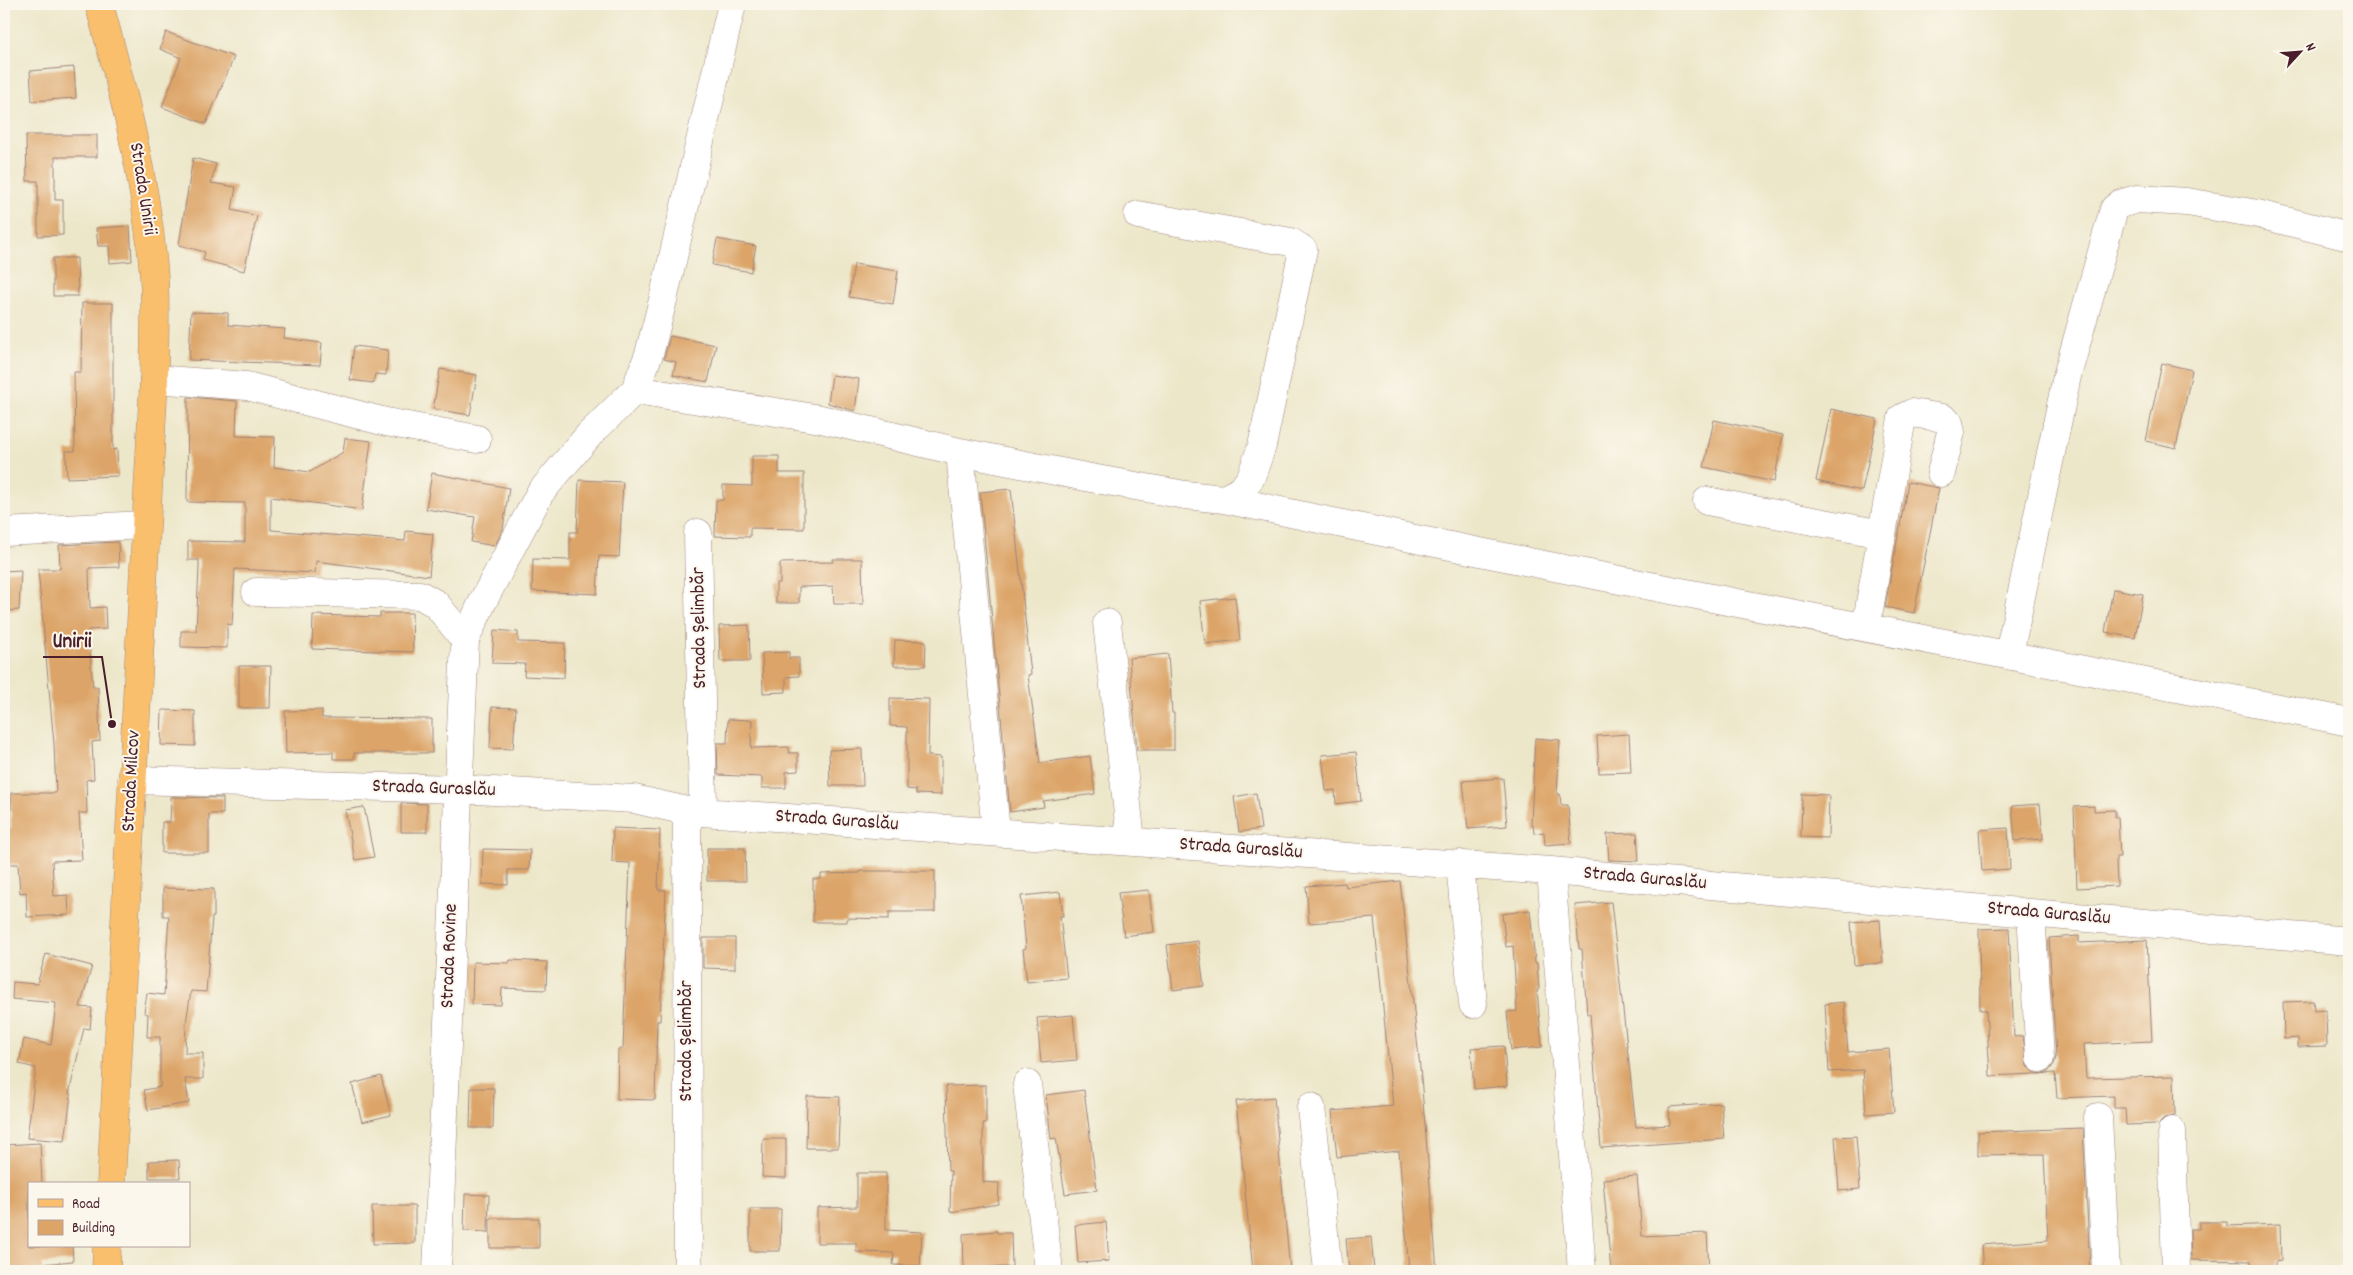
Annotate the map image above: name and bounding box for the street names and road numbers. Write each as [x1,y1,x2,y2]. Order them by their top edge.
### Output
street label: Strada Unirii [121,141,163,238]
street label: Strada Șelimbăr [685,566,715,689]
street label: Strada Milcov [115,729,149,833]
street label: Strada Guraslău [372,773,496,805]
street label: Strada Guraslău [774,803,900,839]
street label: Strada Guraslău [1178,831,1304,867]
street label: Strada Guraslău [1582,860,1708,898]
street label: Strada Guraslău [1986,895,2112,933]
street label: Strada Rovine [434,903,466,1009]
street label: Strada Șelimbăr [673,980,701,1102]

